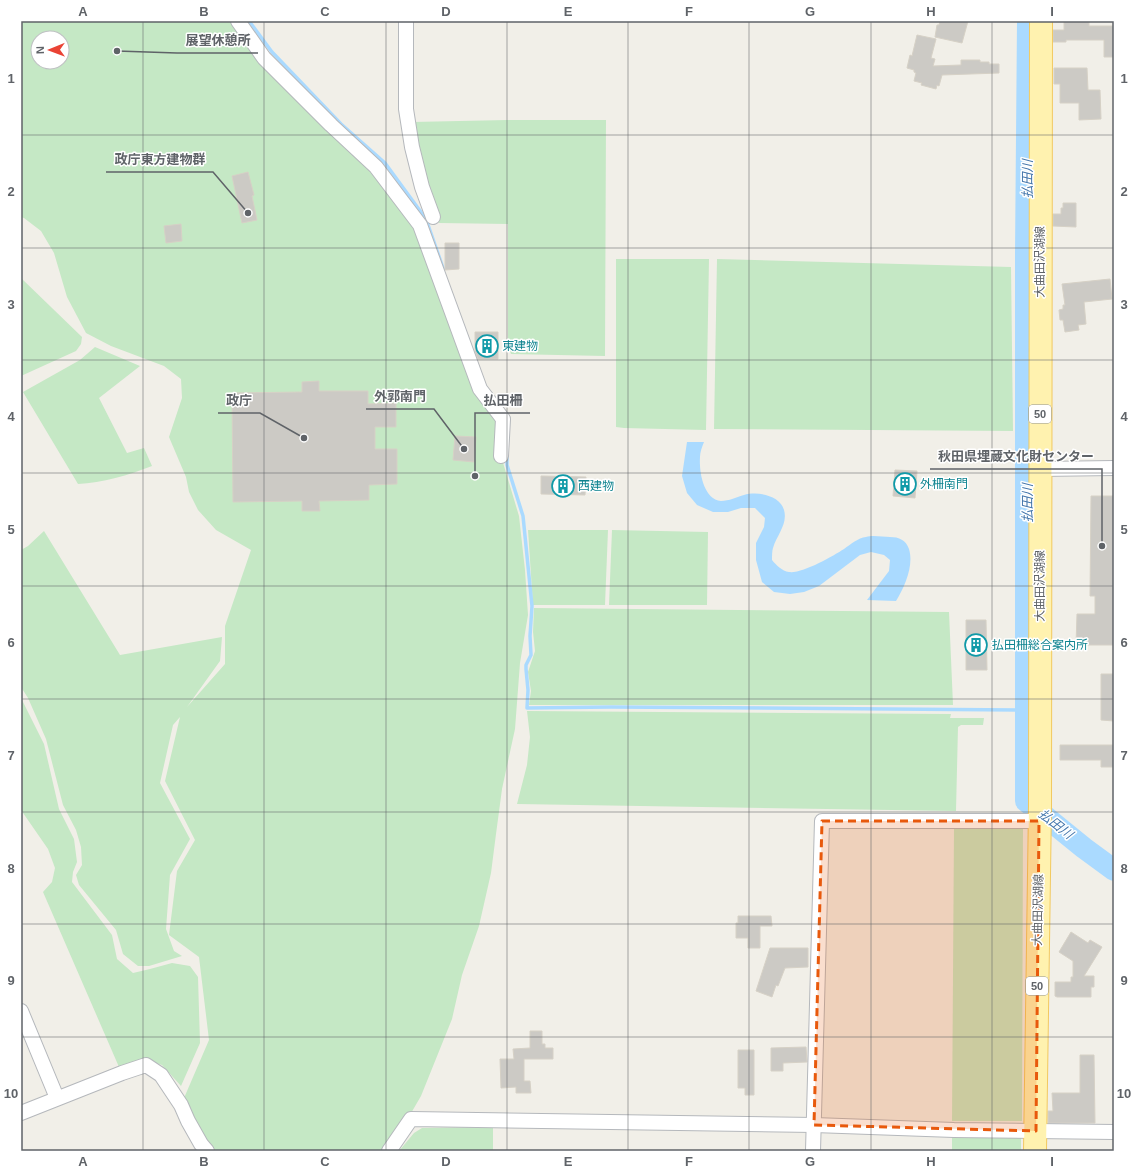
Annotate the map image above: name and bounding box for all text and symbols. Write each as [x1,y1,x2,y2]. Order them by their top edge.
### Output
text: A [78,4,88,19]
text: B [199,4,209,19]
text: C [320,4,330,19]
text: D [441,4,451,19]
text: E [564,4,573,19]
text: F [685,4,693,19]
text: G [805,4,815,19]
text: H [926,4,936,19]
text: I [1050,4,1054,19]
callout: 展望休憩所 [177,28,258,53]
north arrow [30,30,70,70]
text: 展望休憩所 [185,33,251,48]
text: N [34,46,46,54]
text: 1 [7,71,15,86]
text: 1 [1120,71,1128,86]
callout: 政庁東方建物群 [106,147,213,172]
text: 政庁東方建物群 [114,152,206,167]
water label: 払田川 [1020,158,1035,199]
text: 2 [7,184,15,199]
text: 2 [1120,184,1128,199]
street label: 大曲田沢湖線 [1033,226,1047,298]
text: 3 [7,297,15,312]
text: 3 [1120,297,1128,312]
building icon: 東建物 [474,333,500,359]
place label: 東建物 [502,339,538,353]
callout: 外郭南門 [366,384,434,409]
callout: 政庁 [218,388,260,413]
callout: 払田柵 [475,388,530,413]
text: 外郭南門 [374,389,426,404]
text: 政庁 [226,393,252,408]
text: 払田柵 [483,393,523,408]
road number: 50 [1029,405,1051,423]
text: 4 [7,409,15,424]
text: 4 [1120,409,1128,424]
callout: 秋田県埋蔵文化財センター [930,444,1102,469]
text: 秋田県埋蔵文化財センター [938,449,1094,464]
building icon: 外柵南門 [892,471,918,497]
building icon: 西建物 [550,473,576,499]
place label: 外柵南門 [920,477,968,491]
place label: 西建物 [578,479,614,493]
water label: 払田川 [1020,482,1035,523]
text: 5 [7,522,15,537]
text: 5 [1120,522,1128,537]
street label: 大曲田沢湖線 [1033,550,1047,622]
building icon: 払田柵総合案内所 [963,632,989,658]
text: 6 [7,635,15,650]
text: 6 [1120,635,1128,650]
place label: 払田柵総合案内所 [992,638,1088,652]
text: 7 [7,748,15,763]
text: 7 [1120,748,1128,763]
water label: 払田川 [1036,806,1078,843]
text: 8 [7,861,15,876]
text: 8 [1120,861,1128,876]
street label: 大曲田沢湖線 [1030,874,1046,946]
text: 9 [7,973,15,988]
text: 9 [1120,973,1128,988]
road number: 50 [1026,977,1048,995]
text: 10 [4,1086,18,1101]
text: 10 [1117,1086,1131,1101]
text: A [78,1154,88,1169]
text: B [199,1154,209,1169]
text: C [320,1154,330,1169]
text: D [441,1154,451,1169]
text: E [564,1154,573,1169]
text: F [685,1154,693,1169]
text: G [805,1154,815,1169]
text: H [926,1154,936,1169]
text: I [1050,1154,1054,1169]

